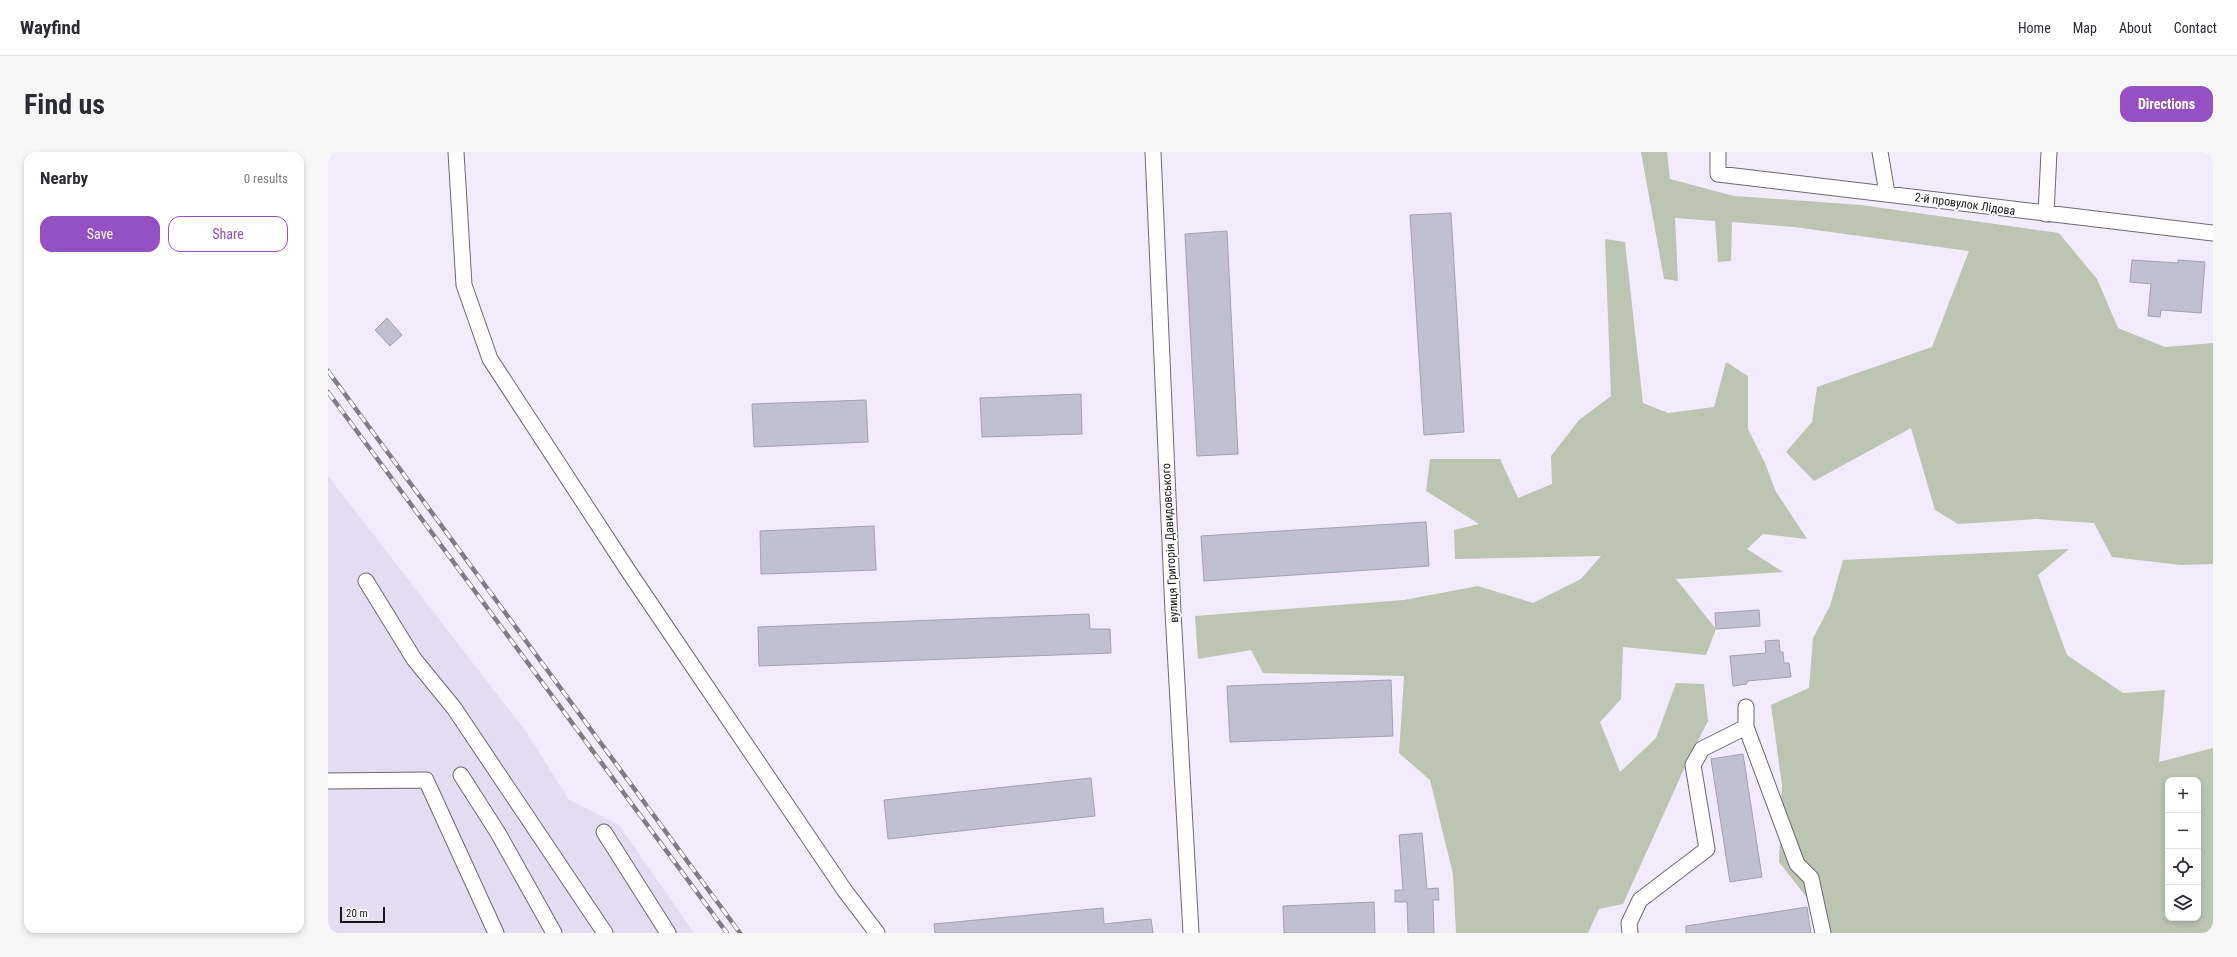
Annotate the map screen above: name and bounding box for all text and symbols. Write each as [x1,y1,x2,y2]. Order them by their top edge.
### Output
text: Wayfind [20,16,80,39]
text: Home [2018,20,2051,36]
text: Map [2073,20,2097,36]
text: About [2119,20,2152,36]
text: Contact [2174,20,2217,36]
button: Directions [2120,86,2213,122]
text: Find us [24,88,105,121]
text: Nearby [40,168,88,188]
text: 0 results [244,171,288,186]
street label: 2-й провулок Лідова [1914,190,2017,218]
button: Save [40,216,160,252]
button: Share [168,216,288,252]
street label: вулиця Григорія Давидовського [1159,463,1181,623]
map controls [2165,777,2201,921]
button: + [2165,777,2201,813]
button: − [2165,813,2201,849]
button: locate [2165,849,2201,885]
button: layers [2165,885,2201,921]
scale bar [340,905,385,924]
text: 20 m [346,907,368,920]

